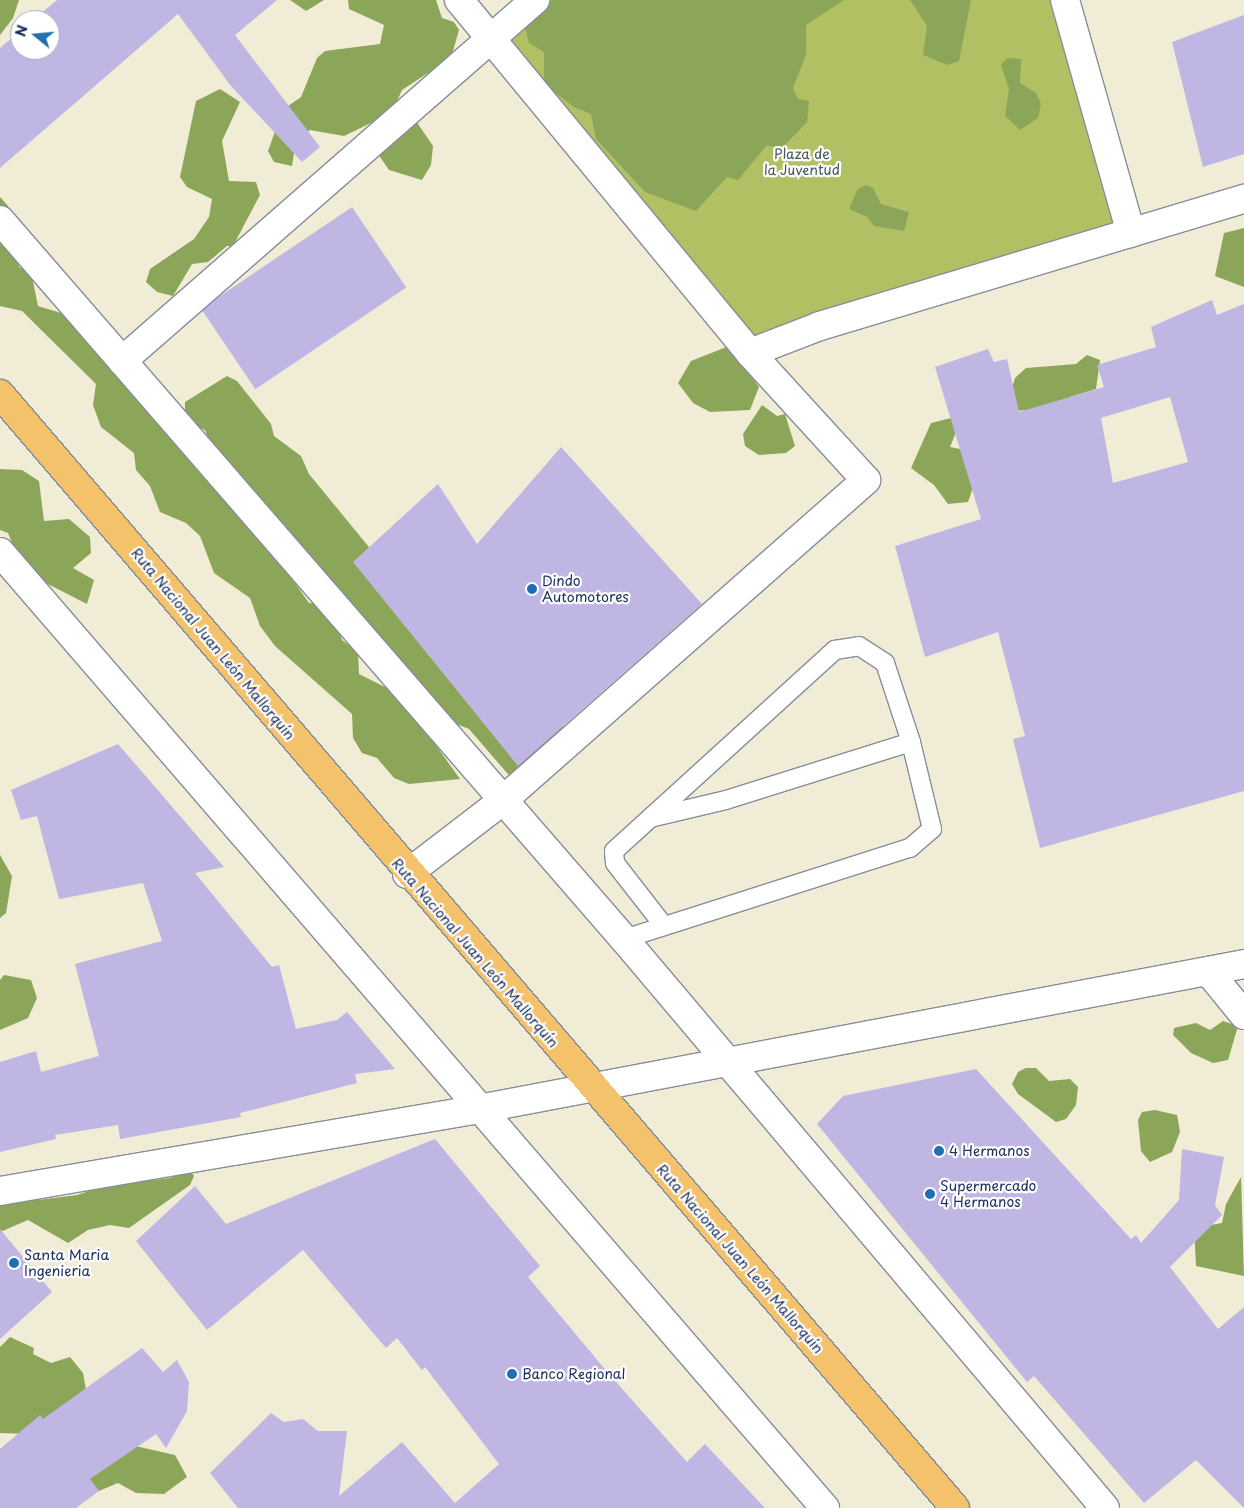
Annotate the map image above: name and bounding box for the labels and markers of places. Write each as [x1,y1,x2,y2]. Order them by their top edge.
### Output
place label: Dindo Automotores [542,573,629,606]
marker: Dindo Automotores [526,583,538,595]
place label: 4 Hermanos [949,1143,1031,1159]
marker: 4 Hermanos [933,1145,945,1157]
place label: Supermercado 4 Hermanos [940,1178,1036,1210]
marker: Supermercado 4 Hermanos [924,1188,936,1200]
place label: Santa Maria Ingenieria [24,1247,109,1280]
marker: Santa Maria Ingenieria [8,1257,20,1269]
place label: Banco Regional [522,1366,626,1382]
marker: Banco Regional [506,1368,518,1380]

